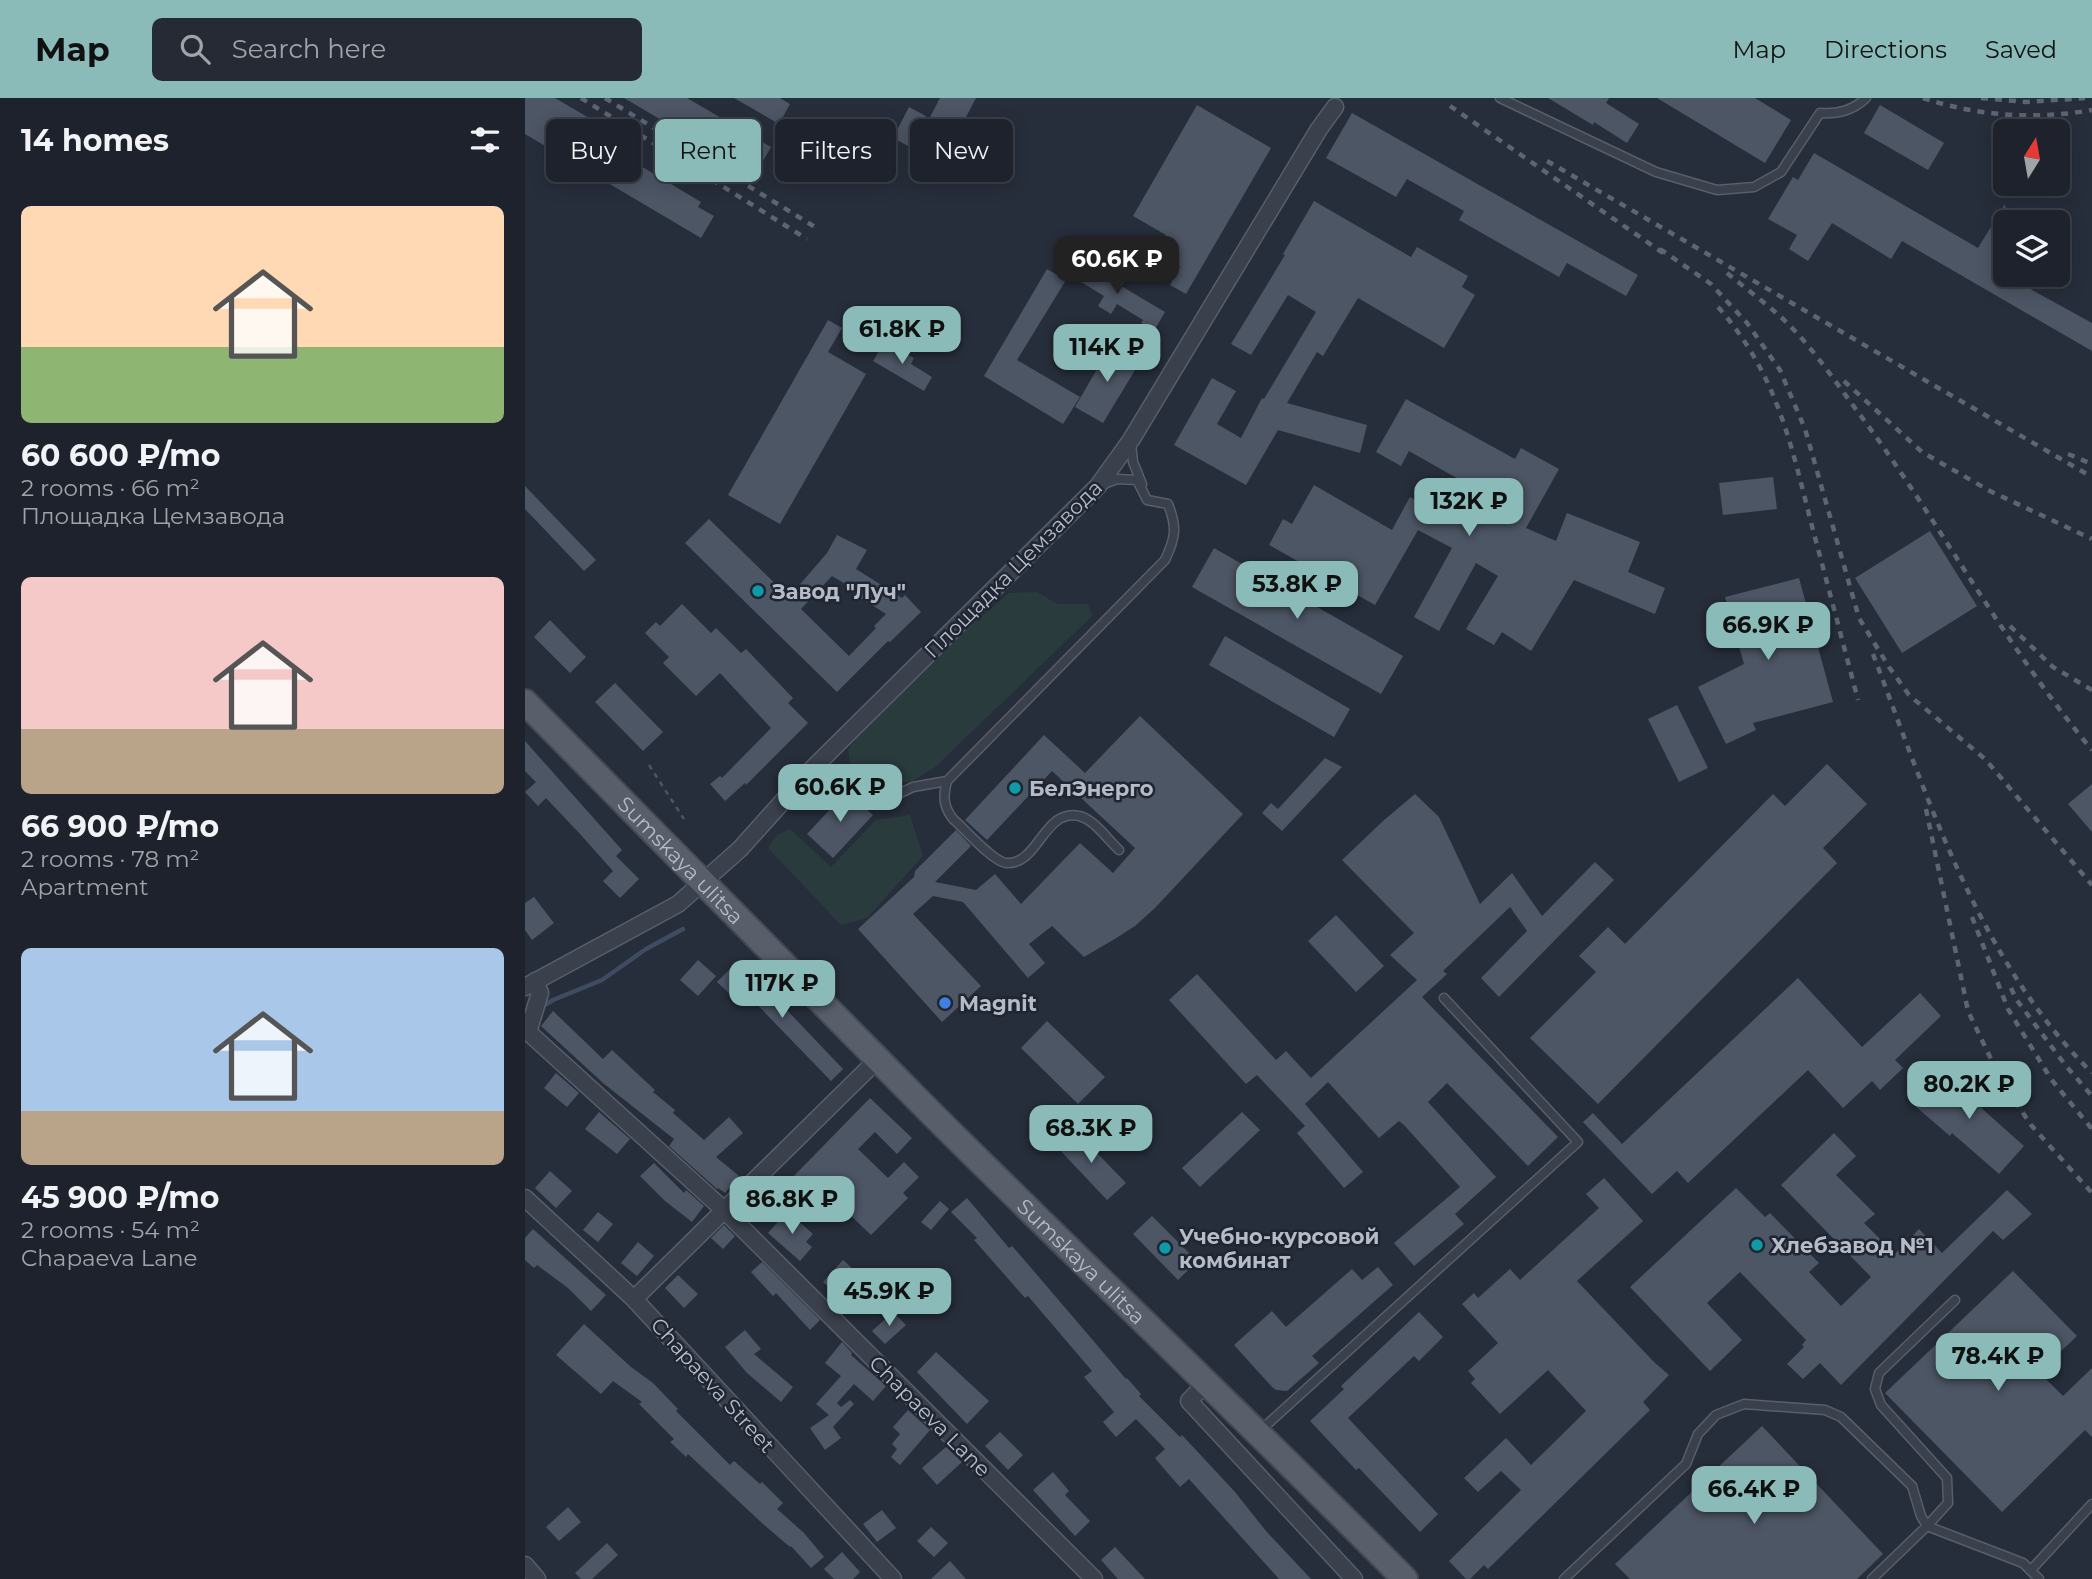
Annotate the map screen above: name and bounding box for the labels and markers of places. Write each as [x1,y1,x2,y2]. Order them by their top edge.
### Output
pin: 60.6K ₽ [1052,236,1182,296]
pin: 61.8K ₽ [837,306,967,366]
pin: 114K ₽ [1050,324,1164,384]
pin: 132K ₽ [1412,478,1526,538]
pin: 53.8K ₽ [1232,561,1362,621]
place label: Завод "Луч" [771,579,906,604]
marker: Завод "Луч" [750,583,766,599]
pin: 66.9K ₽ [1703,602,1833,662]
pin: 60.6K ₽ [775,764,905,824]
place label: БелЭнерго [1029,776,1154,801]
marker: БелЭнерго [1007,780,1023,796]
pin: 117K ₽ [725,960,839,1020]
place label: Magnit [959,991,1037,1016]
marker: Magnit [937,995,953,1011]
pin: 80.2K ₽ [1904,1062,2034,1121]
pin: 68.3K ₽ [1026,1105,1156,1165]
pin: 86.8K ₽ [727,1176,857,1236]
place label: Учебно-курсовой комбинат [1179,1224,1379,1273]
place label: Хлебзавод №1 [1771,1233,1934,1258]
marker: Хлебзавод №1 [1749,1237,1765,1253]
marker: Учебно-курсовой комбинат [1157,1240,1173,1256]
pin: 45.9K ₽ [824,1268,954,1328]
pin: 78.4K ₽ [1933,1334,2063,1393]
pin: 66.4K ₽ [1689,1466,1819,1526]

